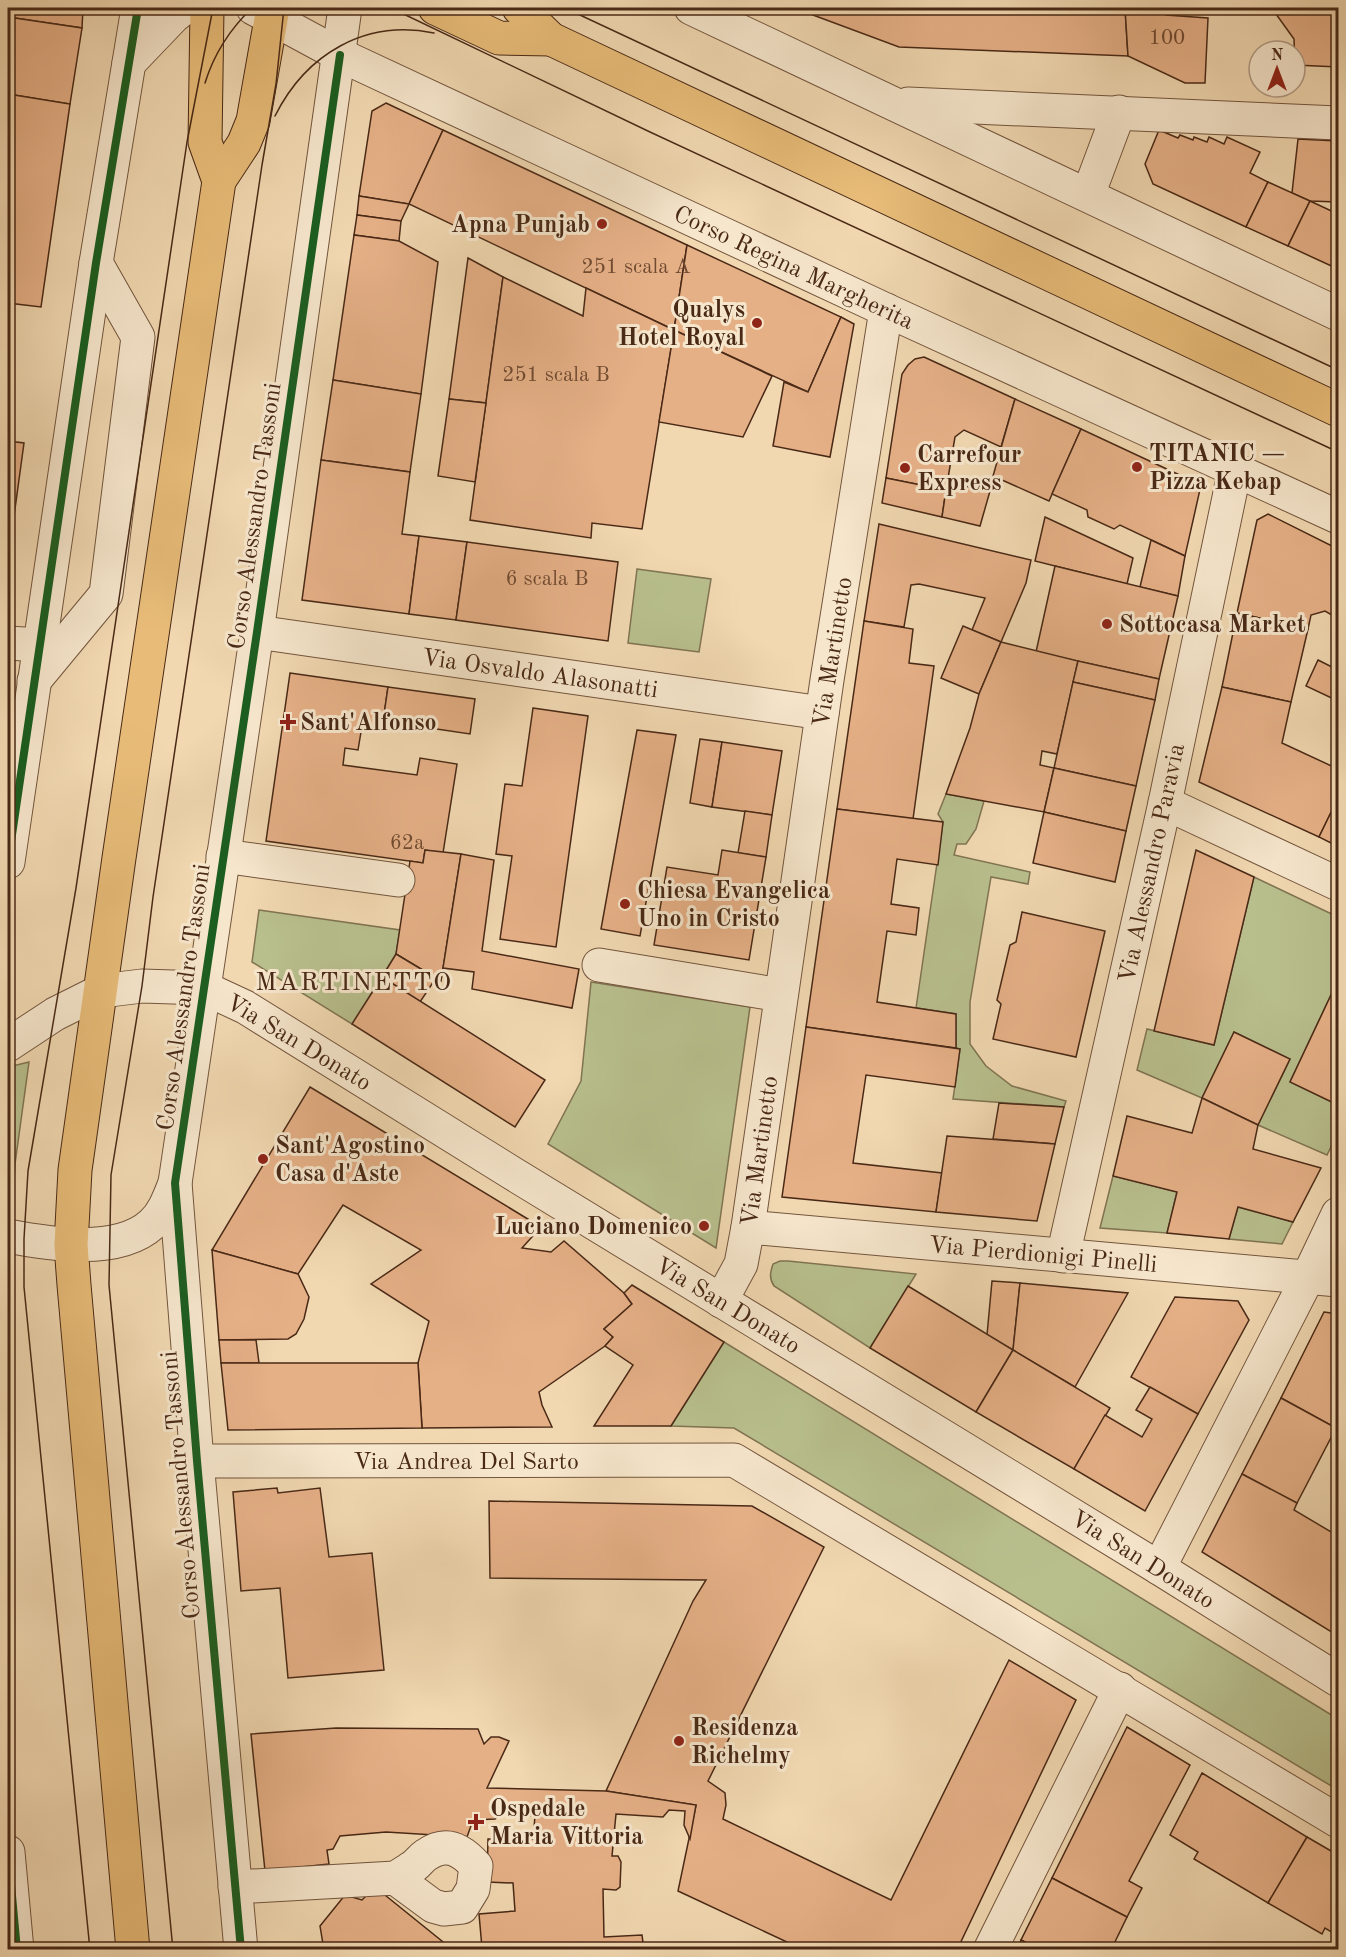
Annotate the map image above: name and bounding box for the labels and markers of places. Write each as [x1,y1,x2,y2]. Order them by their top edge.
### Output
place label: Apna Punjab [451,214,590,238]
marker: Apna Punjab [595,217,609,231]
place label: Qualys Hotel Royal [618,299,745,351]
marker: Qualys Hotel Royal [750,316,764,330]
place label: TITANIC — Pizza Kebap [1149,443,1285,495]
place label: Carrefour Express [917,444,1021,496]
marker: TITANIC — Pizza Kebap [1130,460,1144,474]
marker: Carrefour Express [898,461,912,475]
place label: Sottocasa Market [1119,614,1306,638]
marker: Sottocasa Market [1100,617,1114,631]
place label: Sant'Alfonso [300,712,437,736]
marker: Sant'Alfonso [281,715,295,729]
place label: Chiesa Evangelica Uno in Cristo [637,880,830,932]
marker: Chiesa Evangelica Uno in Cristo [618,897,632,911]
place label: Sant'Agostino Casa d'Aste [275,1135,425,1187]
marker: Sant'Agostino Casa d'Aste [256,1152,270,1166]
place label: Luciano Domenico [495,1216,692,1240]
marker: Luciano Domenico [697,1219,711,1233]
place label: Residenza Richelmy [691,1717,798,1769]
marker: Residenza Richelmy [672,1734,686,1748]
place label: Ospedale Maria Vittoria [490,1798,643,1850]
marker: Ospedale Maria Vittoria [467,1813,485,1831]

